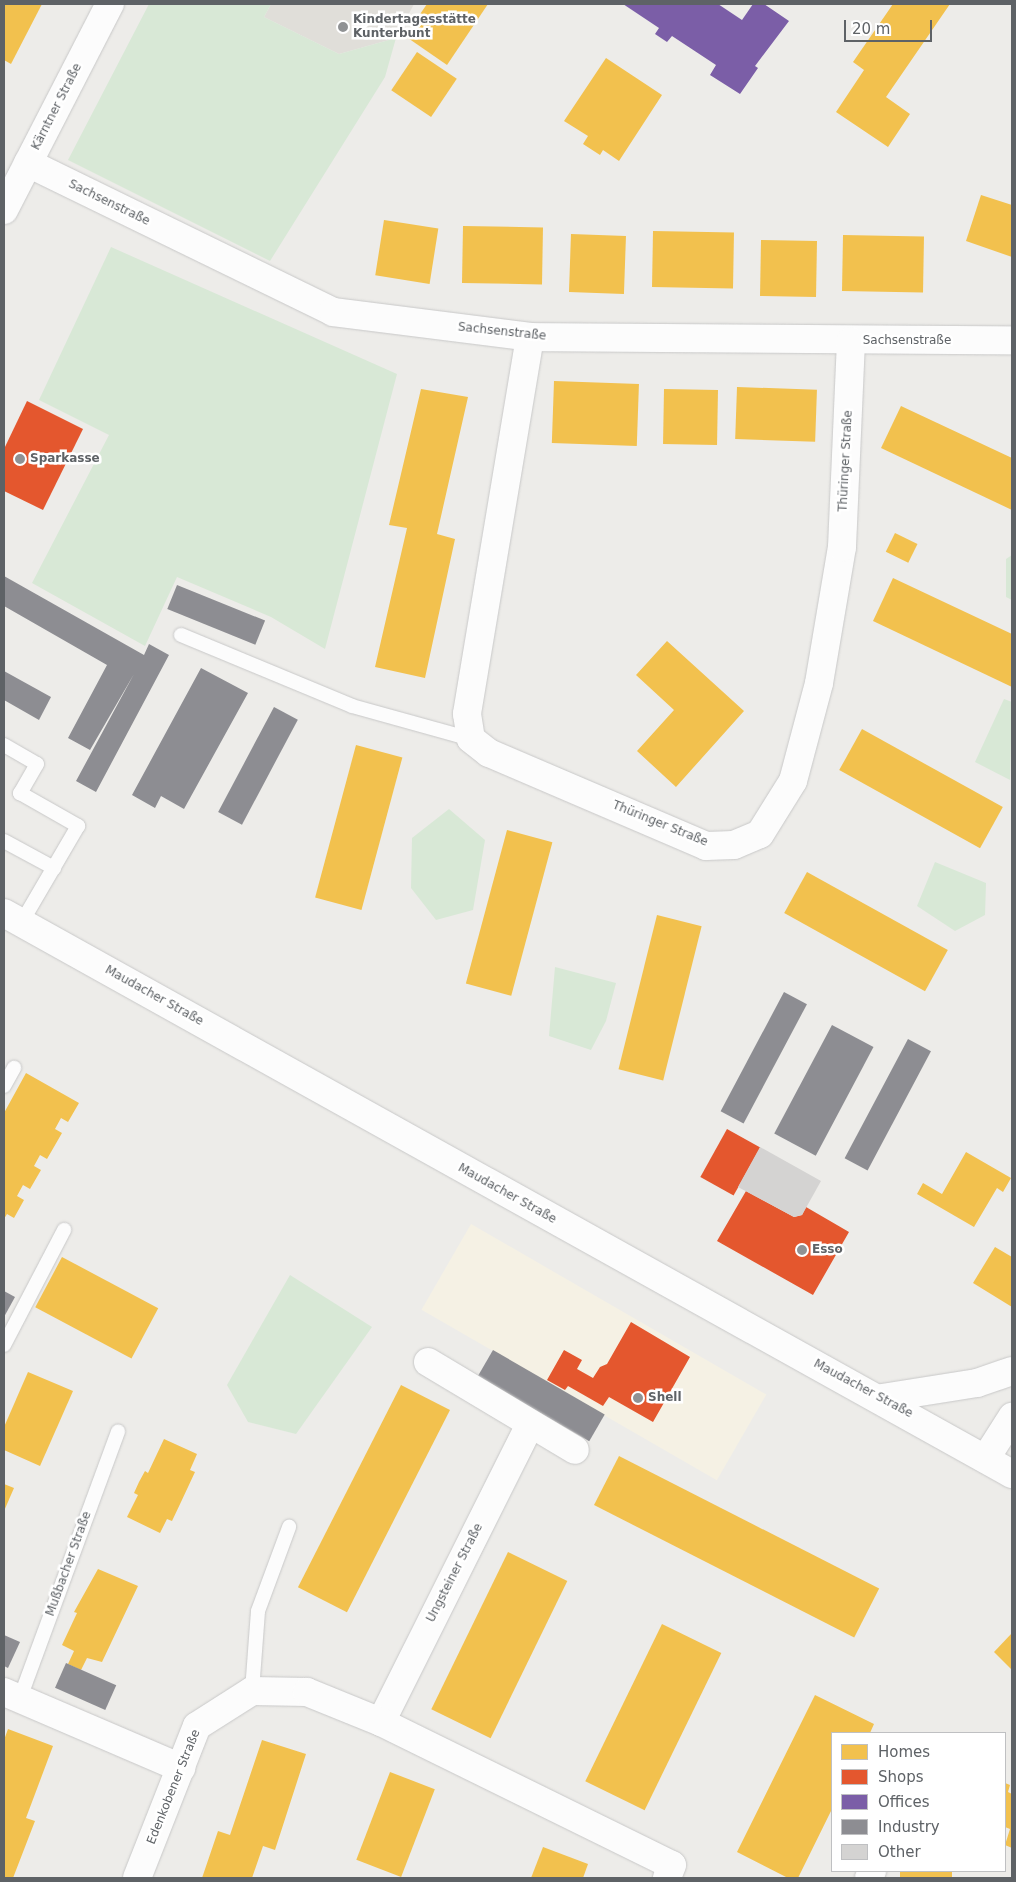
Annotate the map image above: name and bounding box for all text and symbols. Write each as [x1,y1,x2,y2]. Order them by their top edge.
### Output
scale bar [846,10,934,42]
place label: Kindertagesstätte Kunterbunt [353,13,476,41]
text: 20 m [852,20,890,38]
marker: Kindertagesstätte Kunterbunt [337,21,349,33]
street label: Kärntner Straße [29,61,85,153]
street label: Sachsenstraße [66,177,152,229]
street label: Sachsenstraße [457,320,547,344]
street label: Sachsenstraße [863,334,951,348]
street label: Thüringer Straße [836,410,856,512]
place label: Sparkasse [30,452,100,466]
marker: Sparkasse [14,453,26,465]
street label: Thüringer Straße [610,798,710,850]
street label: Maudacher Straße [102,963,206,1029]
street label: Maudacher Straße [455,1161,559,1227]
place label: Esso [812,1243,843,1257]
marker: Esso [796,1244,808,1256]
street label: Maudacher Straße [811,1357,915,1421]
place label: Shell [648,1391,682,1405]
marker: Shell [632,1392,644,1404]
street label: Mußbacher Straße [43,1510,95,1618]
street label: Ungsteiner Straße [424,1521,486,1625]
street label: Edenkobener Straße [144,1728,204,1846]
legend [831,1732,1006,1872]
text: Homes [878,1743,930,1761]
text: Shops [878,1768,924,1786]
text: Offices [878,1793,930,1811]
text: Industry [878,1818,940,1836]
text: Other [878,1843,921,1861]

